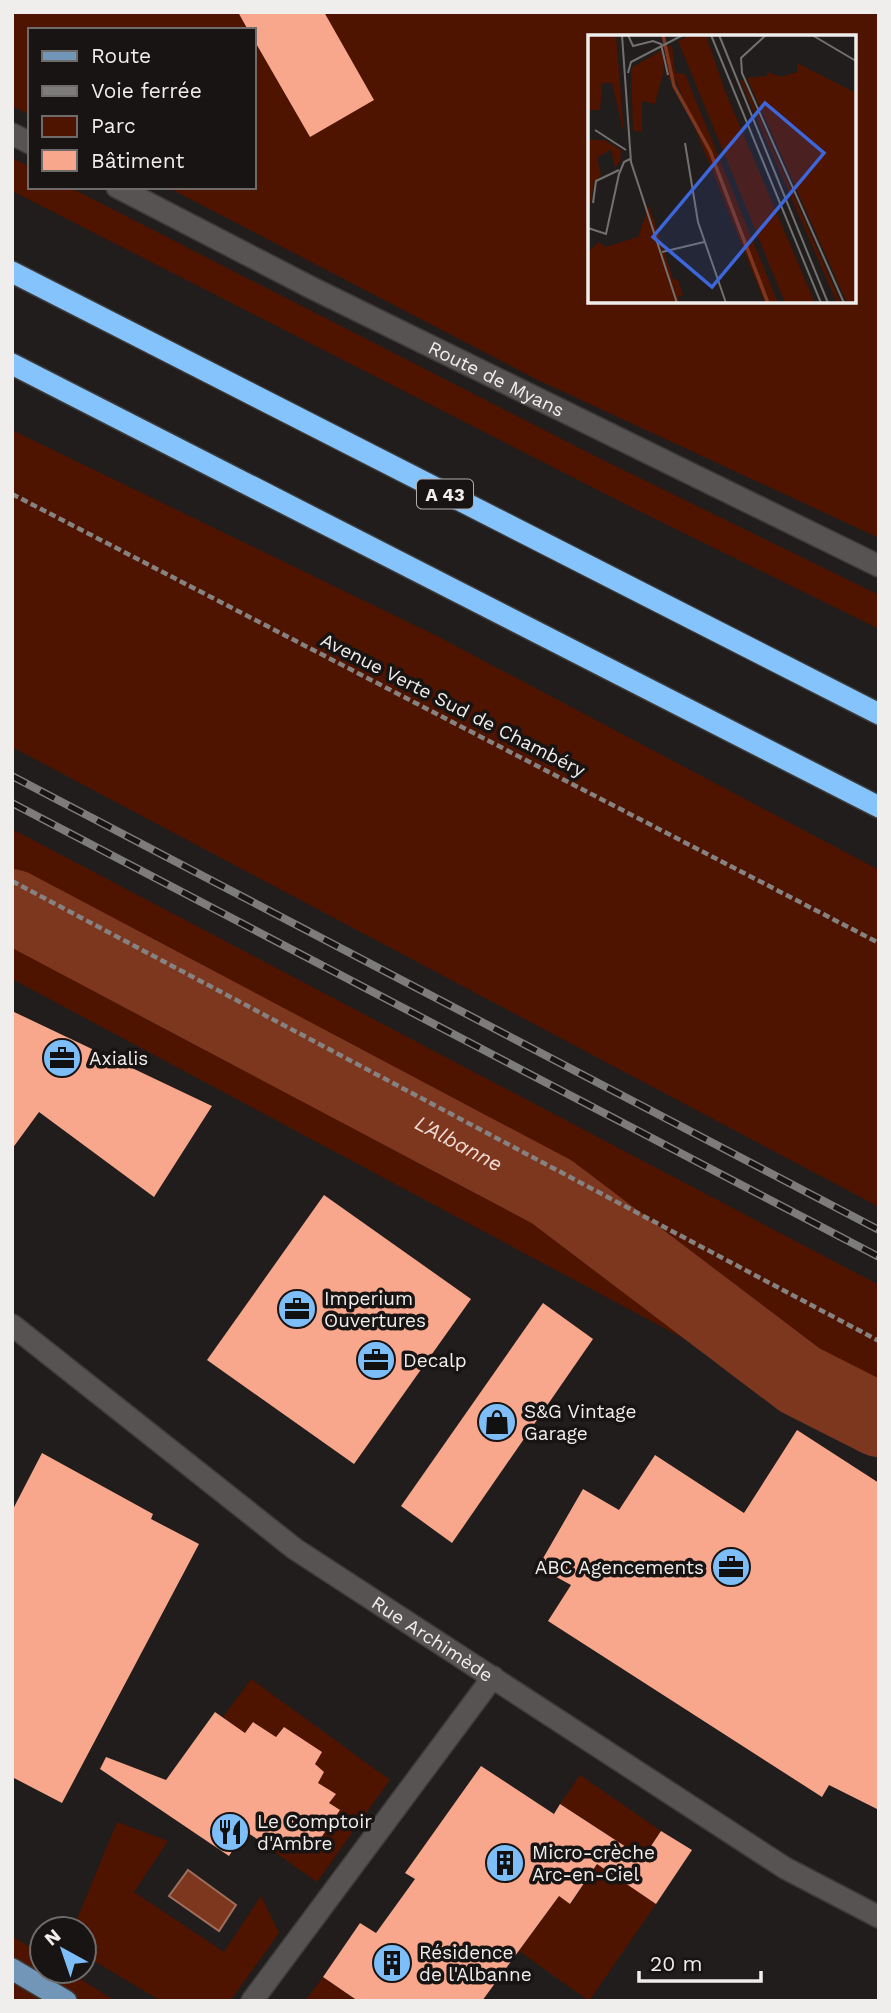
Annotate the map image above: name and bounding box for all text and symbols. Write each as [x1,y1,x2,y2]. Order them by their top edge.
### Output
legend [28,28,256,189]
inset map [588,35,856,303]
text: Route [91,43,151,68]
text: Voie ferrée [91,78,202,103]
text: Parc [91,113,136,138]
text: Bâtiment [91,148,185,173]
street label: Route de Myans [425,335,568,421]
road number: A 43 [417,480,473,508]
street label: Avenue Verte Sud de Chambéry [317,628,589,782]
office icon: Axialis [41,1037,83,1079]
place label: Axialis [89,1047,148,1070]
water label: L'Albanne [411,1109,507,1176]
place label: Imperium Ouvertures [324,1287,426,1332]
office icon: Imperium Ouvertures [276,1288,318,1330]
office icon: Decalp [355,1339,397,1381]
place label: Decalp [403,1349,467,1372]
place label: S&G Vintage Garage [524,1400,636,1445]
shop icon: S&G Vintage Garage [476,1401,518,1443]
office icon: ABC Agencements [710,1546,752,1588]
place label: ABC Agencements [535,1556,704,1579]
street label: Rue Archimède [367,1591,498,1686]
place label: Le Comptoir d'Ambre [257,1810,372,1855]
restaurant icon: Le Comptoir d'Ambre [209,1811,251,1853]
place label: Micro-crèche Arc-en-Ciel [532,1841,655,1886]
building icon: Micro-crèche Arc-en-Ciel [484,1842,526,1884]
north arrow [28,1915,98,1985]
text: N [40,1924,65,1951]
scale bar [639,1940,762,1984]
place label: Résidence de l'Albanne [419,1941,532,1986]
building icon: Résidence de l'Albanne [371,1942,413,1984]
text: 20 m [650,1951,702,1976]

